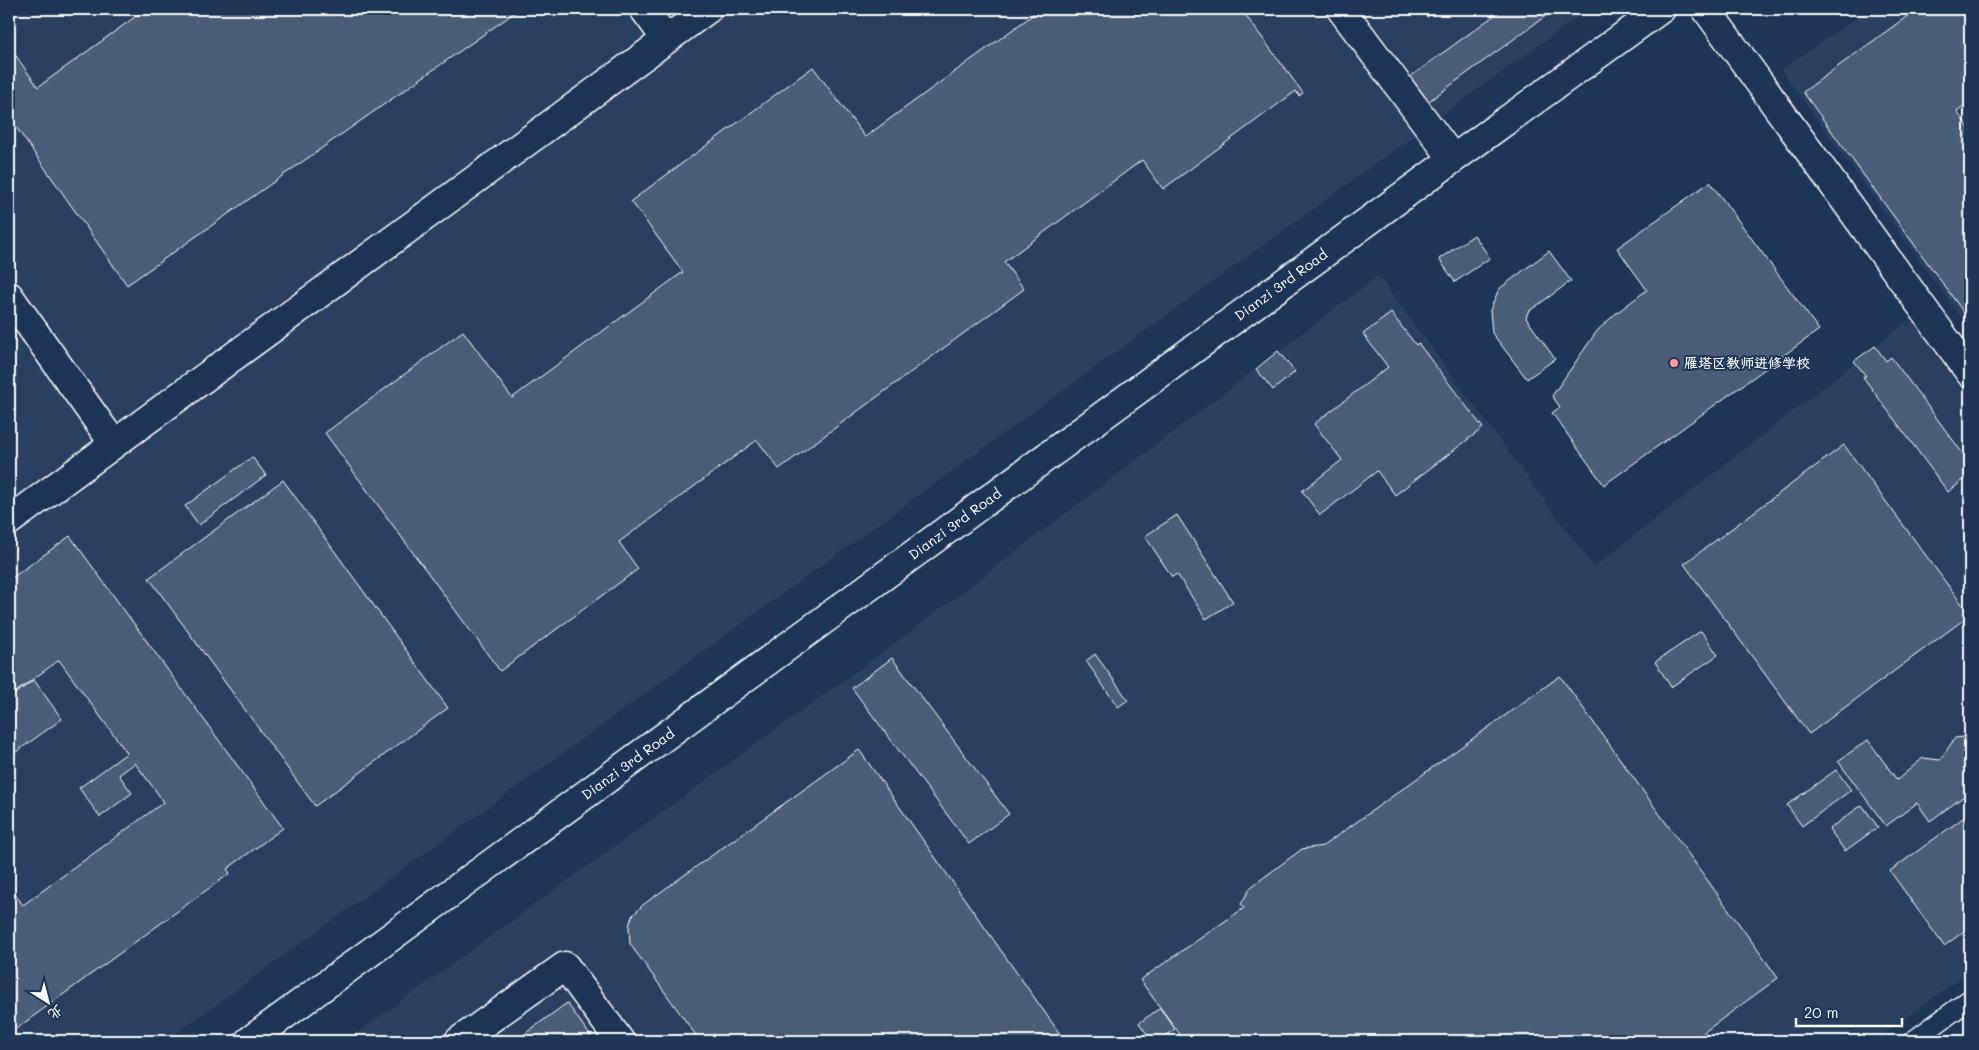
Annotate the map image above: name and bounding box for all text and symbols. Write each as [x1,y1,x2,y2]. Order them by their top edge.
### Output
street label: Dianzi 3rd Road [1230,244,1331,325]
place label: 雁塔区教师进修学校 [1684,353,1810,372]
marker: 雁塔区教师进修学校 [1668,357,1680,369]
street label: Dianzi 3rd Road [904,483,1005,564]
street label: Dianzi 3rd Road [577,723,678,804]
north arrow [22,978,72,1028]
scale bar [1796,995,1903,1027]
text: 北 [45,1001,67,1025]
text: 20 m [1804,1002,1838,1022]

